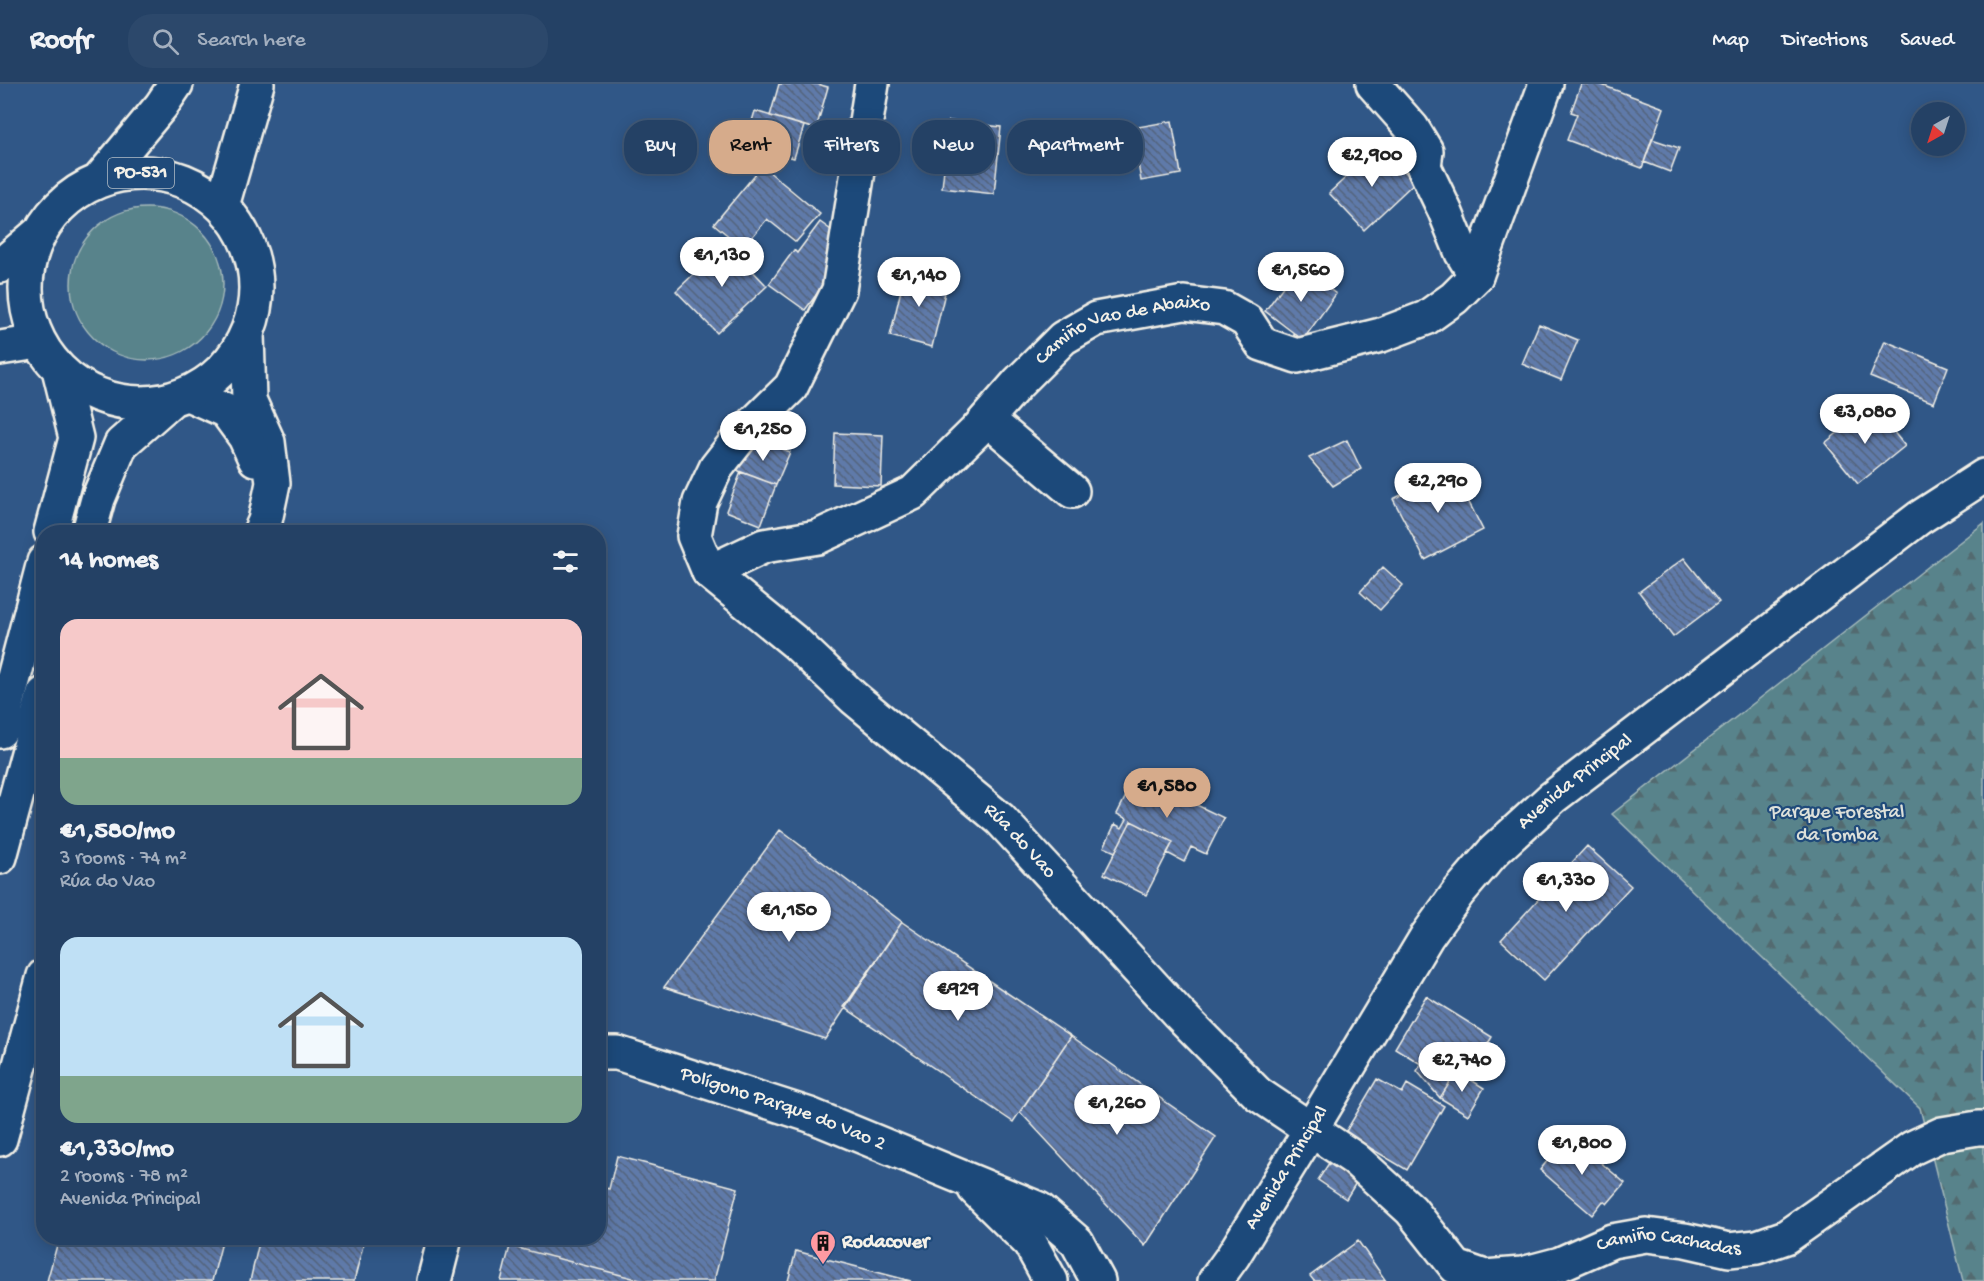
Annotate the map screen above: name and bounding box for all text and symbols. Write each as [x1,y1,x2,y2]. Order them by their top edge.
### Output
search box [128,14,548,68]
text: Roofr [30,25,92,58]
icon: search [149,25,182,58]
text: Search here [197,28,306,54]
text: Map [1712,29,1749,54]
text: Directions [1782,29,1867,54]
text: Saved [1900,29,1954,54]
north arrow [1911,102,1965,156]
map controls [1911,102,1965,156]
chip: Buy [624,120,697,174]
chip: Rent [709,120,791,174]
chip: Filters [803,120,900,174]
chip: New [912,120,995,174]
chip: Apartment [1007,120,1143,174]
pin: €2,900 [1323,137,1421,188]
text: €2,900 [1342,145,1402,168]
road number: PO-531 [108,158,174,188]
pin: €1,130 [673,237,771,288]
text: €1,130 [694,245,750,268]
pin: €1,560 [1252,252,1350,303]
pin: €1,140 [870,257,968,308]
text: €1,560 [1272,260,1330,283]
text: €1,140 [891,265,947,288]
street label: Camiño Vao de Abaixo [1031,291,1212,370]
pin: €3,080 [1816,394,1914,445]
text: €3,080 [1834,402,1896,425]
pin: €1,250 [714,411,812,462]
text: €1,250 [734,419,792,442]
pin: €2,290 [1389,463,1487,514]
text: €2,290 [1408,471,1468,494]
icon: filters [549,545,582,578]
text: 14 homes [60,546,158,577]
icon: home [267,658,375,766]
street label: Avenida Principal [1513,729,1637,835]
pin: €1,580 [1118,768,1216,819]
text: €1,580 [1137,776,1197,799]
street label: Rúa do Vao [979,799,1061,884]
park label: Parque Forestal da Tomba [1769,802,1904,848]
text: €1,580/mo [60,817,175,848]
text: 3 rooms · 74 m² [60,848,187,871]
pin: €1,330 [1517,862,1615,913]
text: €1,330 [1537,870,1595,893]
text: Rúa do Vao [60,871,155,894]
pin: €1,150 [740,892,838,943]
text: €1,150 [761,900,817,923]
pin: €929 [922,971,994,1022]
icon: home [267,976,375,1084]
text: €929 [937,979,979,1002]
pin: €2,740 [1413,1042,1511,1093]
text: €2,740 [1432,1050,1492,1073]
street label: Polígono Parque do Vao 2 [676,1062,889,1156]
pin: €1,260 [1068,1085,1166,1136]
text: €1,260 [1088,1093,1146,1116]
street label: Avenida Principal [1240,1102,1334,1234]
pin: €1,800 [1533,1125,1631,1176]
text: €1,800 [1552,1133,1612,1156]
text: €1,330/mo [60,1135,174,1166]
text: 2 rooms · 78 m² [60,1166,188,1189]
text: Avenida Principal [60,1189,201,1212]
street label: Camiño Cachadas [1593,1224,1742,1262]
building icon: Rodacover [808,1228,838,1266]
place label: Rodacover [841,1232,931,1255]

